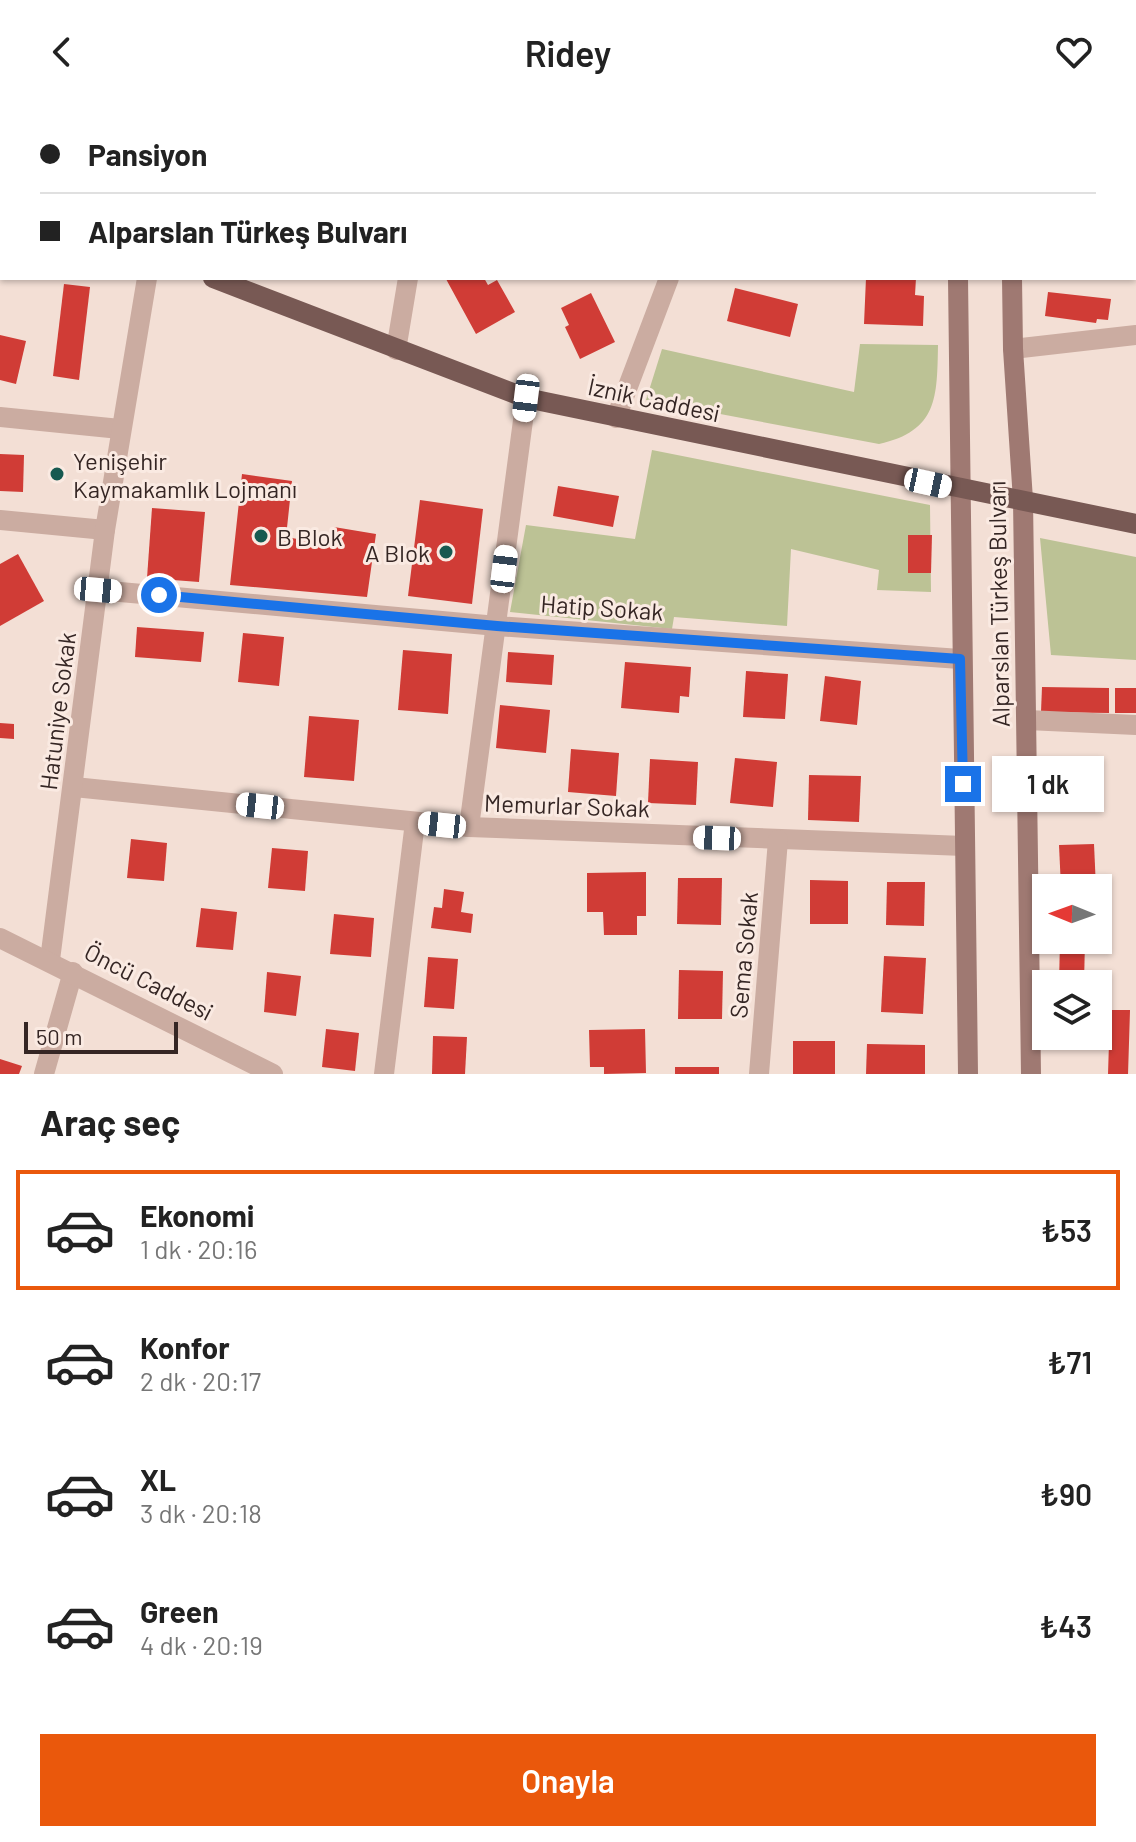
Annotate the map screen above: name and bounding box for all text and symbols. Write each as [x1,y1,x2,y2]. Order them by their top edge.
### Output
icon: back [40,30,84,74]
icon: heart [1052,30,1096,74]
text: Ridey [525,31,611,74]
text: Pansiyon [88,136,207,172]
text: Alparslan Türkeş Bulvarı [88,213,407,249]
street label: İznik Caddesi [586,371,722,427]
car [511,373,541,423]
place label: Yenişehir Kaymakamlık Lojmanı [73,446,297,503]
marker: Yenişehir Kaymakamlık Lojmanı [48,465,66,483]
car [902,466,954,500]
street label: Alparslan Türkeş Bulvarı [981,481,1015,727]
place label: B Blok [277,522,343,551]
marker: B Blok [252,527,270,545]
place label: A Blok [365,538,430,567]
marker: A Blok [437,543,455,561]
car [489,544,519,594]
car [73,576,123,604]
route start [141,577,177,613]
street label: Hatip Sokak [540,588,664,626]
street label: Hatuniye Sokak [33,630,81,792]
callout: 1 dk [991,756,1103,812]
route end [945,766,981,802]
text: 1 dk [1027,768,1069,799]
street label: Memurlar Sokak [484,788,650,822]
car [235,792,285,820]
car [417,811,467,839]
car [693,825,741,851]
north arrow [1032,874,1112,954]
map controls [1032,874,1112,1050]
street label: Sema Sokak [723,891,763,1019]
street label: Öncü Caddesi [80,936,218,1026]
button: layers [1032,970,1112,1050]
scale bar [24,1018,178,1054]
text: 50 m [36,1023,82,1049]
text: Araç seç [40,1100,180,1143]
icon: car [44,1194,116,1266]
text: Ekonomi [140,1197,254,1233]
text: ₺53 [1041,1212,1092,1248]
text: 1 dk · 20:16 [140,1233,257,1264]
icon: car [44,1326,116,1398]
text: Konfor [140,1329,230,1365]
text: ₺71 [1047,1344,1092,1380]
text: 2 dk · 20:17 [140,1365,261,1396]
icon: car [44,1458,116,1530]
text: XL [140,1461,176,1497]
text: ₺90 [1040,1476,1092,1512]
text: 3 dk · 20:18 [140,1497,262,1528]
icon: car [44,1590,116,1662]
text: Green [140,1593,219,1629]
text: ₺43 [1039,1608,1092,1644]
text: 4 dk · 20:19 [140,1629,263,1660]
button: Onayla [40,1734,1096,1826]

